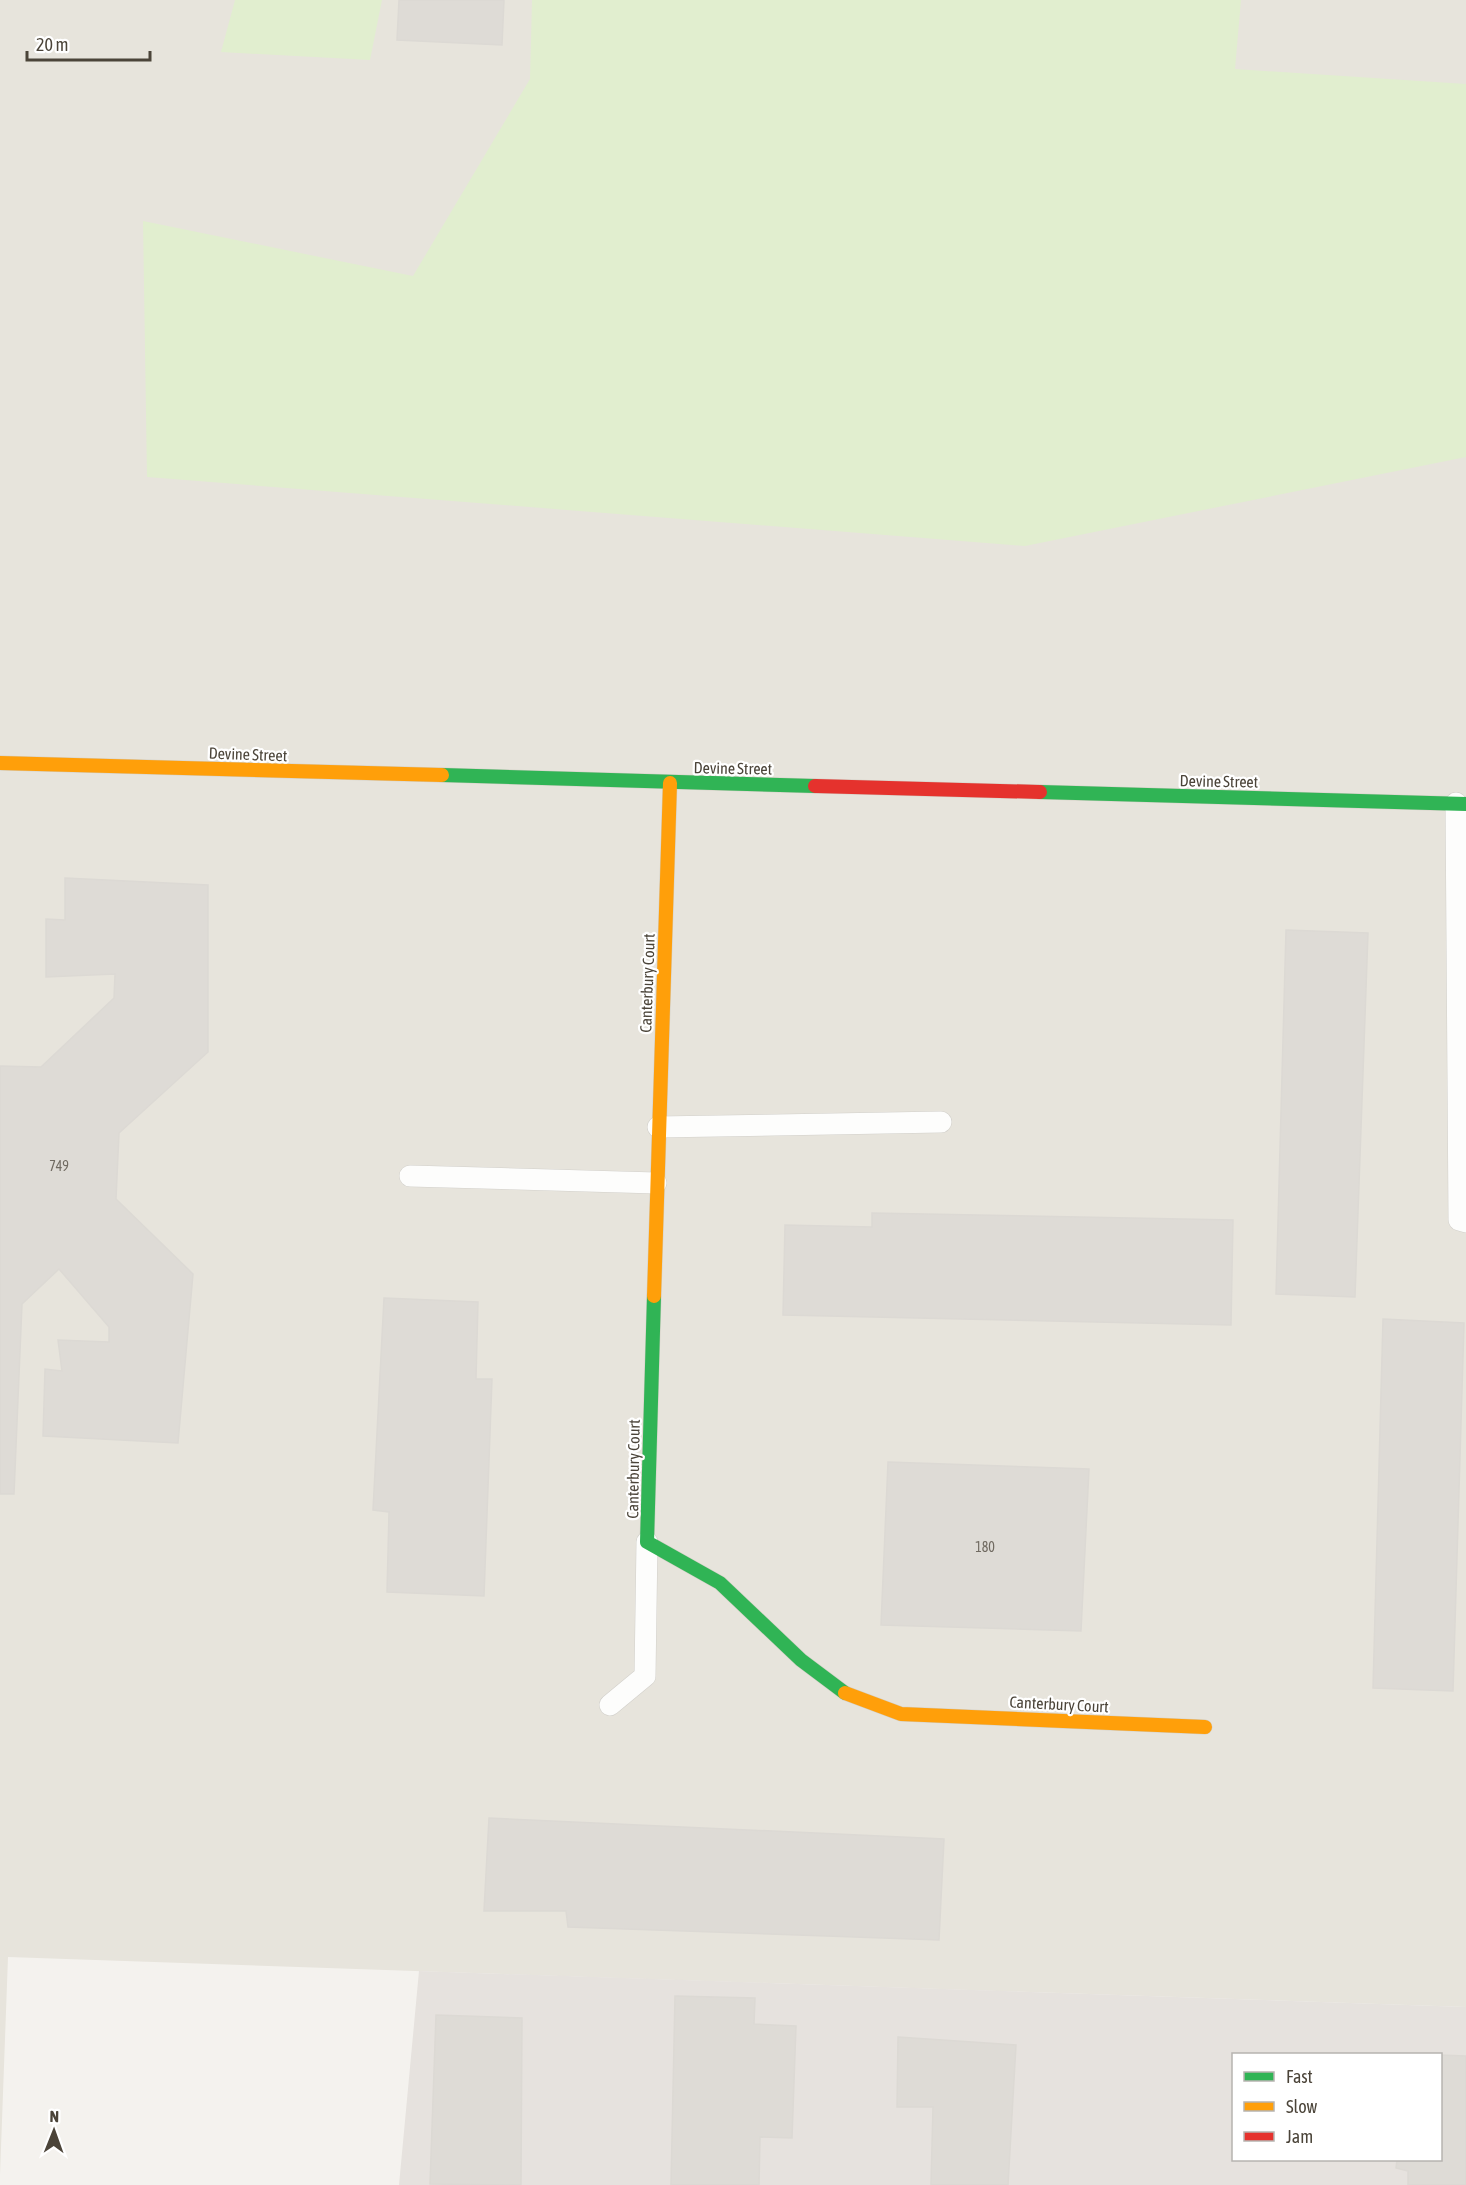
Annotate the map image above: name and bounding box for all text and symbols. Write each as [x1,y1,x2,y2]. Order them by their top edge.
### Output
scale bar [27,24,150,62]
text: 20 m [36,34,68,55]
street label: Devine Street [208,744,288,764]
street label: Devine Street [694,758,773,778]
street label: Devine Street [1180,771,1259,791]
street label: Canterbury Court [636,933,659,1033]
house number: 749 [49,1158,69,1174]
street label: Canterbury Court [623,1419,644,1519]
house number: 180 [975,1539,995,1555]
street label: Canterbury Court [1009,1692,1109,1717]
legend [1232,2053,1442,2161]
text: Fast [1286,2066,1313,2087]
text: Slow [1286,2096,1317,2117]
north arrow [24,2101,84,2161]
text: N [49,2107,59,2125]
text: Jam [1286,2126,1313,2147]

